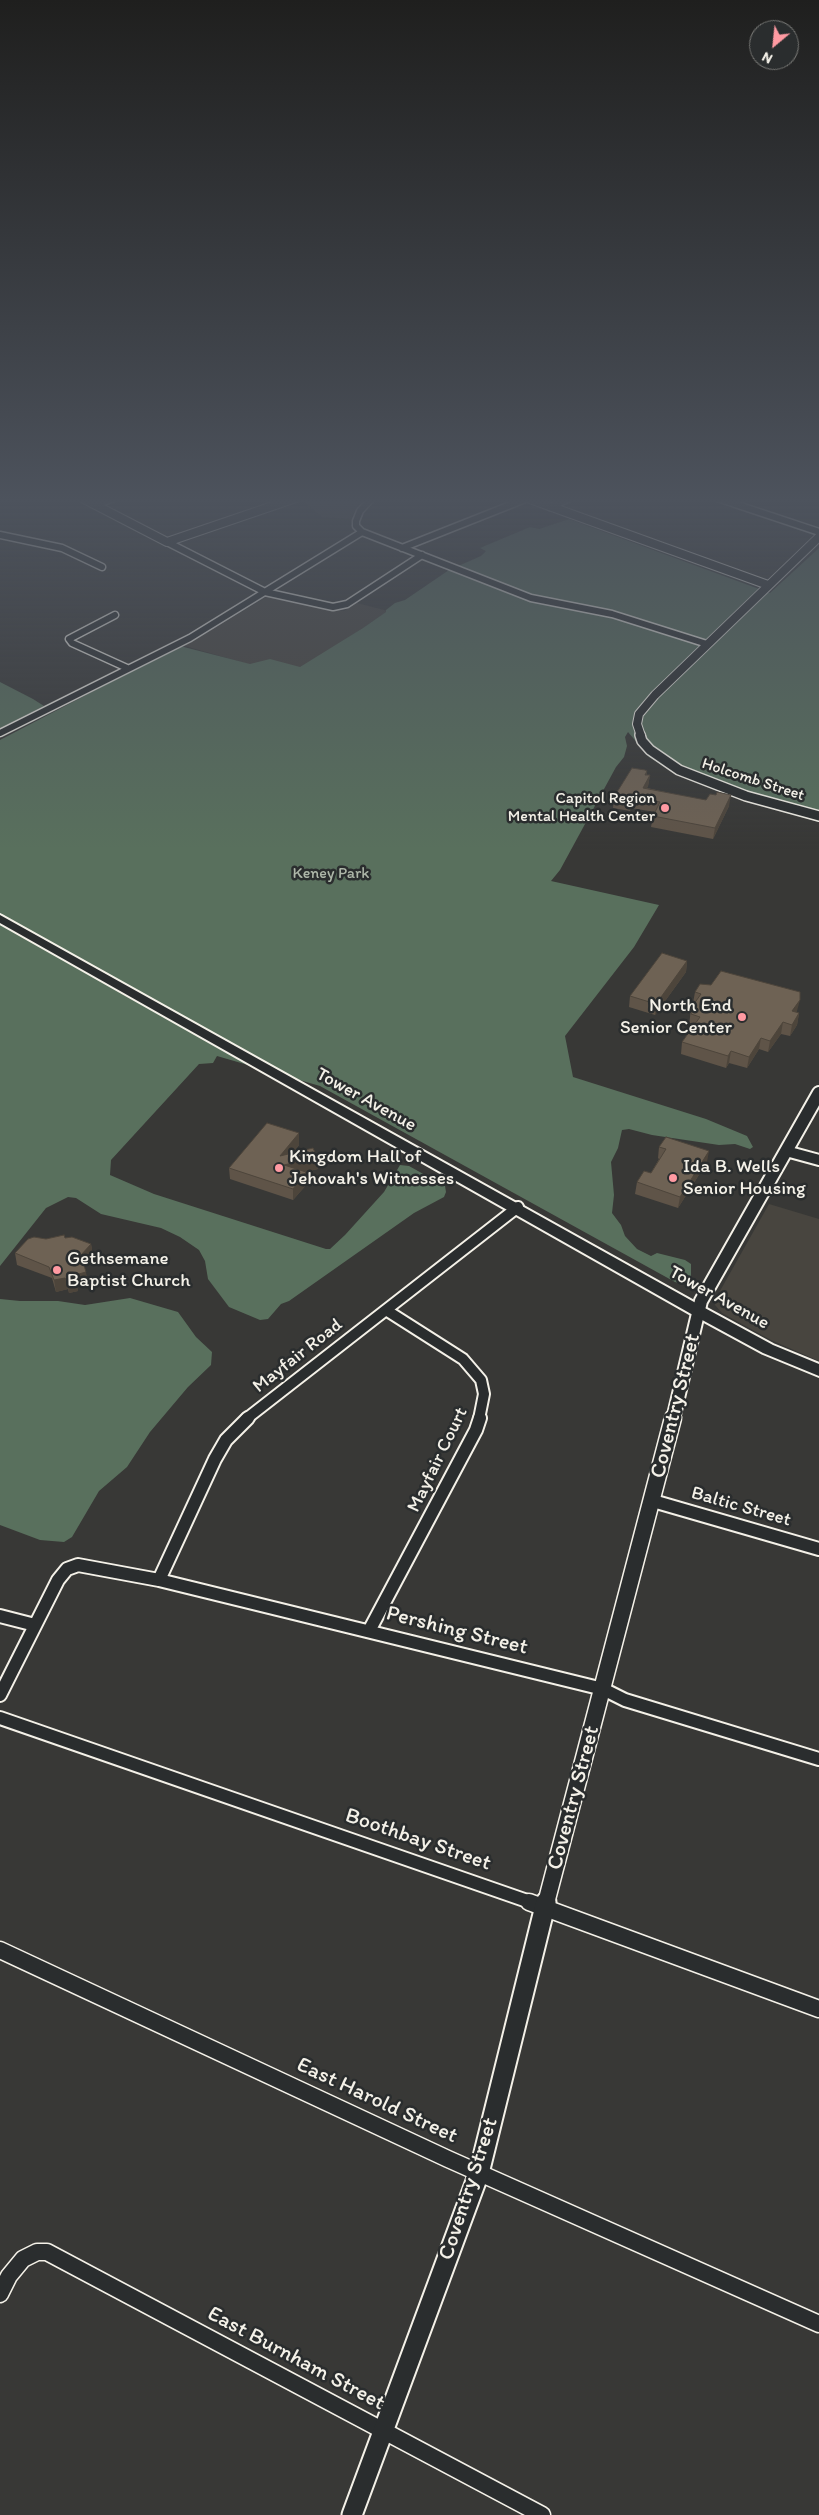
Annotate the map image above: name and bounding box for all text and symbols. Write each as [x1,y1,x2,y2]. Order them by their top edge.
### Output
north arrow [749,20,799,70]
text: N [759,48,775,68]
street label: Holcomb Street [699,754,807,806]
place label: Capitol Region Mental Health Center [508,789,655,827]
marker: Capitol Region Mental Health Center [659,802,671,814]
park label: Keney Park [293,864,369,884]
place label: North End Senior Center [620,995,732,1039]
marker: North End Senior Center [736,1011,748,1023]
street label: Tower Avenue [312,1063,420,1137]
place label: Kingdom Hall of Jehovah's Witnesses [289,1146,454,1190]
place label: Ida B. Wells Senior Housing [683,1156,806,1200]
marker: Kingdom Hall of Jehovah's Witnesses [273,1162,285,1174]
marker: Ida B. Wells Senior Housing [667,1172,679,1184]
place label: Gethsemane Baptist Church [67,1248,190,1292]
street label: Tower Avenue [665,1261,773,1335]
marker: Gethsemane Baptist Church [51,1264,63,1276]
street label: Mayfair Road [249,1314,347,1398]
street label: Coventry Street [645,1331,707,1481]
street label: Mayfair Court [403,1404,473,1516]
street label: Baltic Street [688,1482,794,1532]
street label: Pershing Street [383,1601,531,1661]
street label: Coventry Street [542,1723,606,1873]
street label: Boothbay Street [342,1803,494,1877]
street label: East Harold Street [292,2052,462,2150]
street label: Coventry Street [434,2114,504,2264]
street label: East Burnham Street [203,2301,389,2417]

